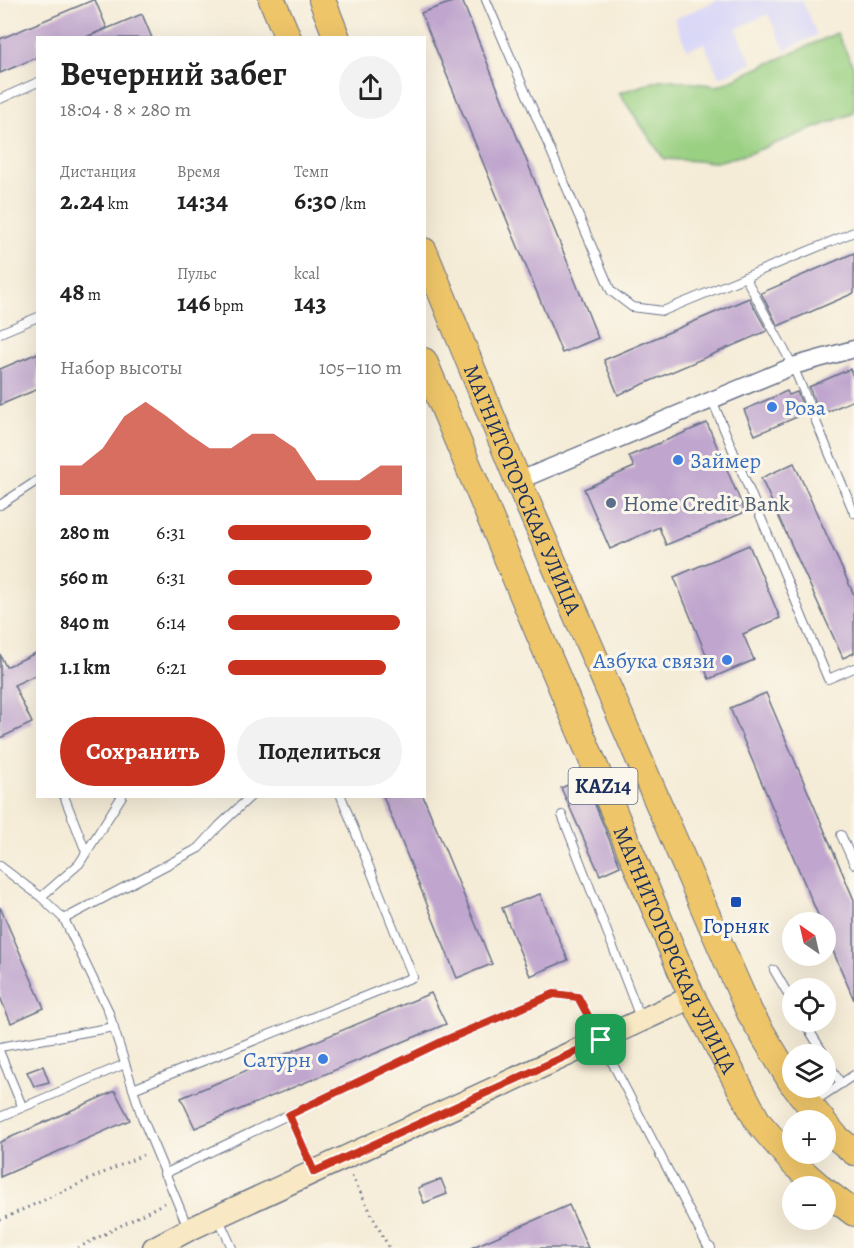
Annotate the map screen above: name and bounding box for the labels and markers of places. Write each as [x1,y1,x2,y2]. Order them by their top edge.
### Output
place label: Роза [784,393,827,423]
marker: Роза [765,400,779,414]
place label: Займер [690,446,761,476]
marker: Займер [671,453,685,467]
place label: Home Credit Bank [623,489,790,519]
marker: Home Credit Bank [604,496,618,510]
place label: Азбука связи [592,646,715,676]
marker: Азбука связи [720,653,734,667]
marker: Горняк [729,895,743,909]
place label: Горняк [703,911,769,941]
pin [575,1014,626,1065]
place label: Сатурн [243,1045,311,1075]
marker: Сатурн [316,1052,330,1066]

